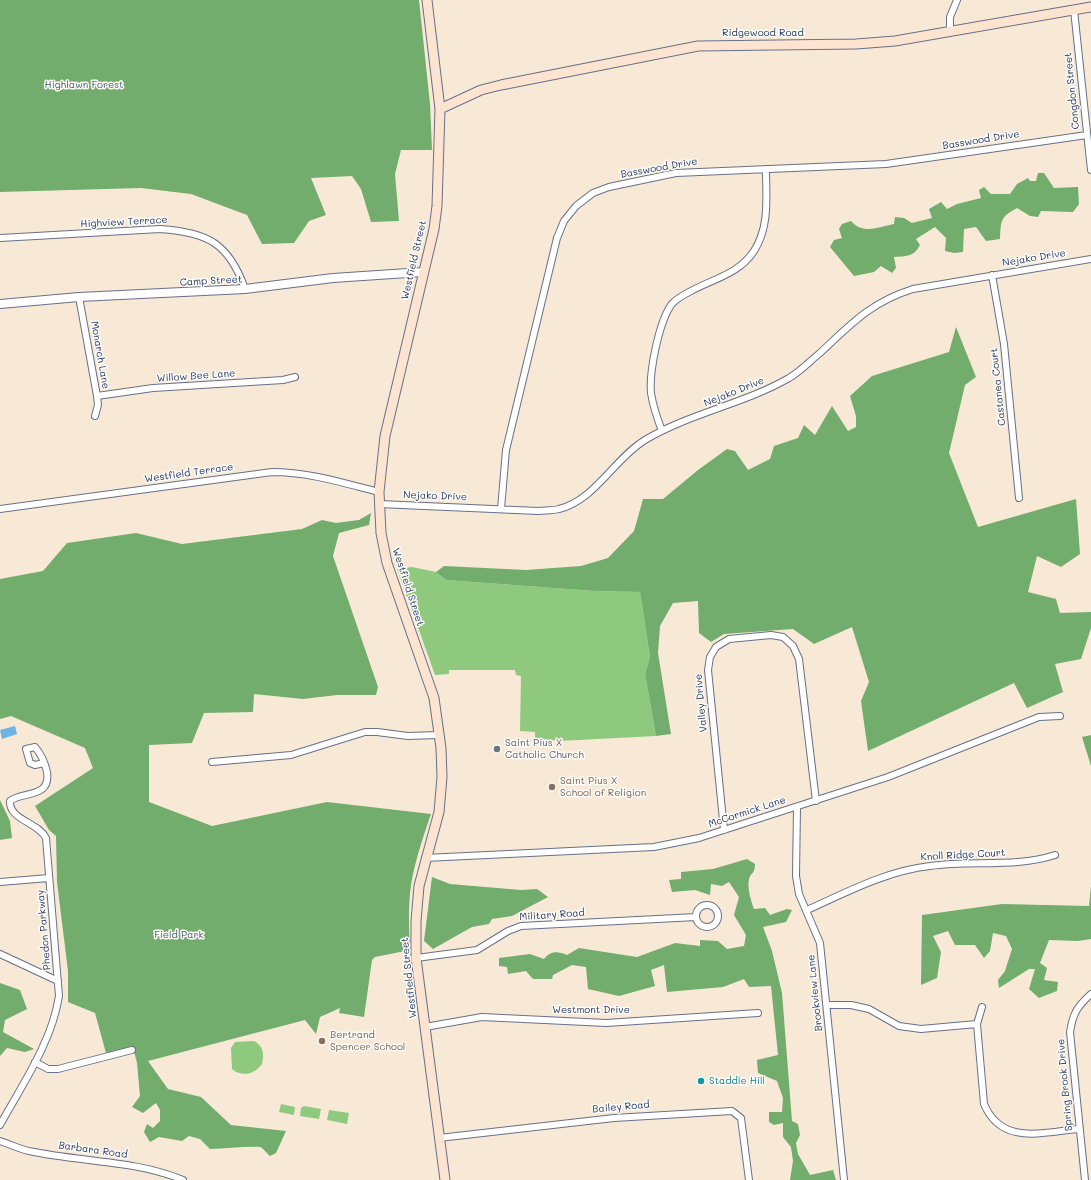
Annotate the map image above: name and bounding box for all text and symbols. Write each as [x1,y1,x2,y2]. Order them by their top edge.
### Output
street label: Ridgewood Road [722,27,804,39]
street label: Congdon Street [1062,52,1082,130]
park label: Highlawn Forest [45,79,123,91]
street label: Basswood Drive [942,128,1020,152]
street label: Basswood Drive [620,155,698,181]
street label: Highview Terrace [80,214,168,230]
street label: Westfield Street [399,219,429,301]
street label: Nejako Drive [1001,247,1067,269]
street label: Camp Street [179,273,243,289]
street label: Monarch Lane [88,320,112,390]
street label: Castanea Court [988,348,1008,426]
street label: Willow Bee Lane [156,367,236,385]
street label: Nejako Drive [702,374,766,410]
street label: Westfield Terrace [144,461,234,485]
street label: Nejako Drive [403,489,467,503]
street label: Westfield Street [390,547,426,627]
street label: Valley Drive [692,673,710,733]
place label: Saint Pius X Catholic Church [505,737,584,760]
marker: Saint Pius X Catholic Church [492,744,502,754]
place label: Saint Pius X School of Religion [560,775,646,798]
marker: Saint Pius X School of Religion [547,782,557,792]
street label: McCormick Lane [707,794,787,830]
street label: Knoll Ridge Court [920,847,1006,863]
street label: Phedon Parkway [35,889,53,971]
street label: Military Road [519,907,585,923]
park label: Field Park [154,929,204,941]
street label: Westfield Street [399,937,419,1019]
street label: Brookview Lane [805,954,825,1032]
street label: Westmont Drive [552,1004,630,1016]
place label: Bertrand Spencer School [330,1029,405,1052]
marker: Bertrand Spencer School [317,1036,327,1046]
street label: Spring Brook Drive [1055,1038,1075,1132]
place label: Staddle Hill [709,1075,765,1087]
marker: Staddle Hill [696,1076,706,1086]
street label: Bailey Road [592,1099,650,1115]
street label: Barbara Road [58,1139,128,1161]

